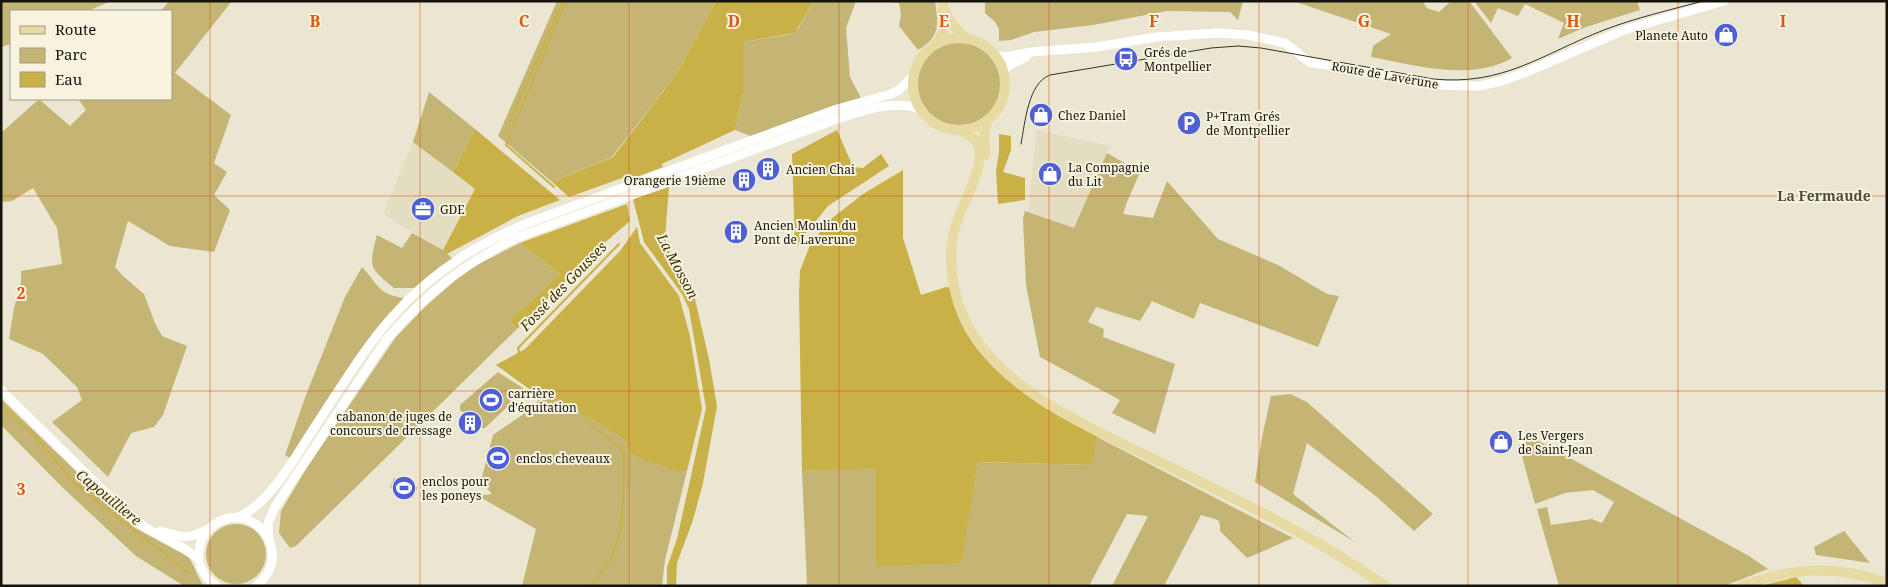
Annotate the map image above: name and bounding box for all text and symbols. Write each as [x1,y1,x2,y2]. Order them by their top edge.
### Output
legend [10,10,172,100]
text: B [310,10,321,32]
text: C [519,10,530,32]
text: D [728,10,740,32]
text: E [939,10,949,32]
text: F [1149,10,1159,32]
text: G [1358,10,1370,32]
text: H [1566,10,1580,32]
text: I [1780,10,1786,32]
text: Route [55,19,96,39]
shop icon: Planete Auto [1713,22,1739,48]
place label: Planete Auto [1635,27,1708,44]
text: Parc [55,44,87,64]
place label: Grés de Montpellier [1144,44,1212,75]
bus stop icon: Grés de Montpellier [1113,46,1139,72]
street label: Route de Lavérune [1330,57,1440,93]
text: Eau [55,69,83,89]
shop icon: Chez Daniel [1028,102,1054,128]
place label: Chez Daniel [1058,107,1126,124]
place label: P+Tram Grés de Montpellier [1206,108,1291,139]
parking icon: P+Tram Grés de Montpellier [1176,110,1202,136]
building icon: Ancien Chai [755,156,781,182]
place label: La Compagnie du Lit [1068,159,1150,190]
place label: Ancien Chai [786,161,855,178]
shop icon: La Compagnie du Lit [1037,161,1063,187]
building icon: Orangerie 19ième [731,167,757,193]
place label: Orangerie 19ième [624,172,726,189]
district label: La Fermaude [1777,186,1871,205]
office icon: GDE [410,196,436,222]
place label: GDE [440,201,465,218]
place label: Ancien Moulin du Pont de Laverune [754,217,857,248]
building icon: Ancien Moulin du Pont de Laverune [723,219,749,245]
water label: La Mosson [652,229,703,302]
water label: Fossé des Gousses [515,237,611,335]
text: 2 [16,282,26,304]
place label: carrière d'équitation [508,385,577,416]
sports icon: carrière d'équitation [478,387,504,413]
place label: cabanon de juges de concours de dressage [330,408,452,439]
building icon: cabanon de juges de concours de dressage [457,410,483,436]
place label: Les Vergers de Saint-Jean [1518,427,1593,458]
shop icon: Les Vergers de Saint-Jean [1488,429,1514,455]
sports icon: enclos cheveaux [485,445,511,471]
place label: enclos cheveaux [516,450,610,467]
water label: Capouilliere [73,465,146,529]
place label: enclos pour les poneys [422,473,489,504]
sports icon: enclos pour les poneys [391,475,417,501]
text: 3 [16,478,26,500]

